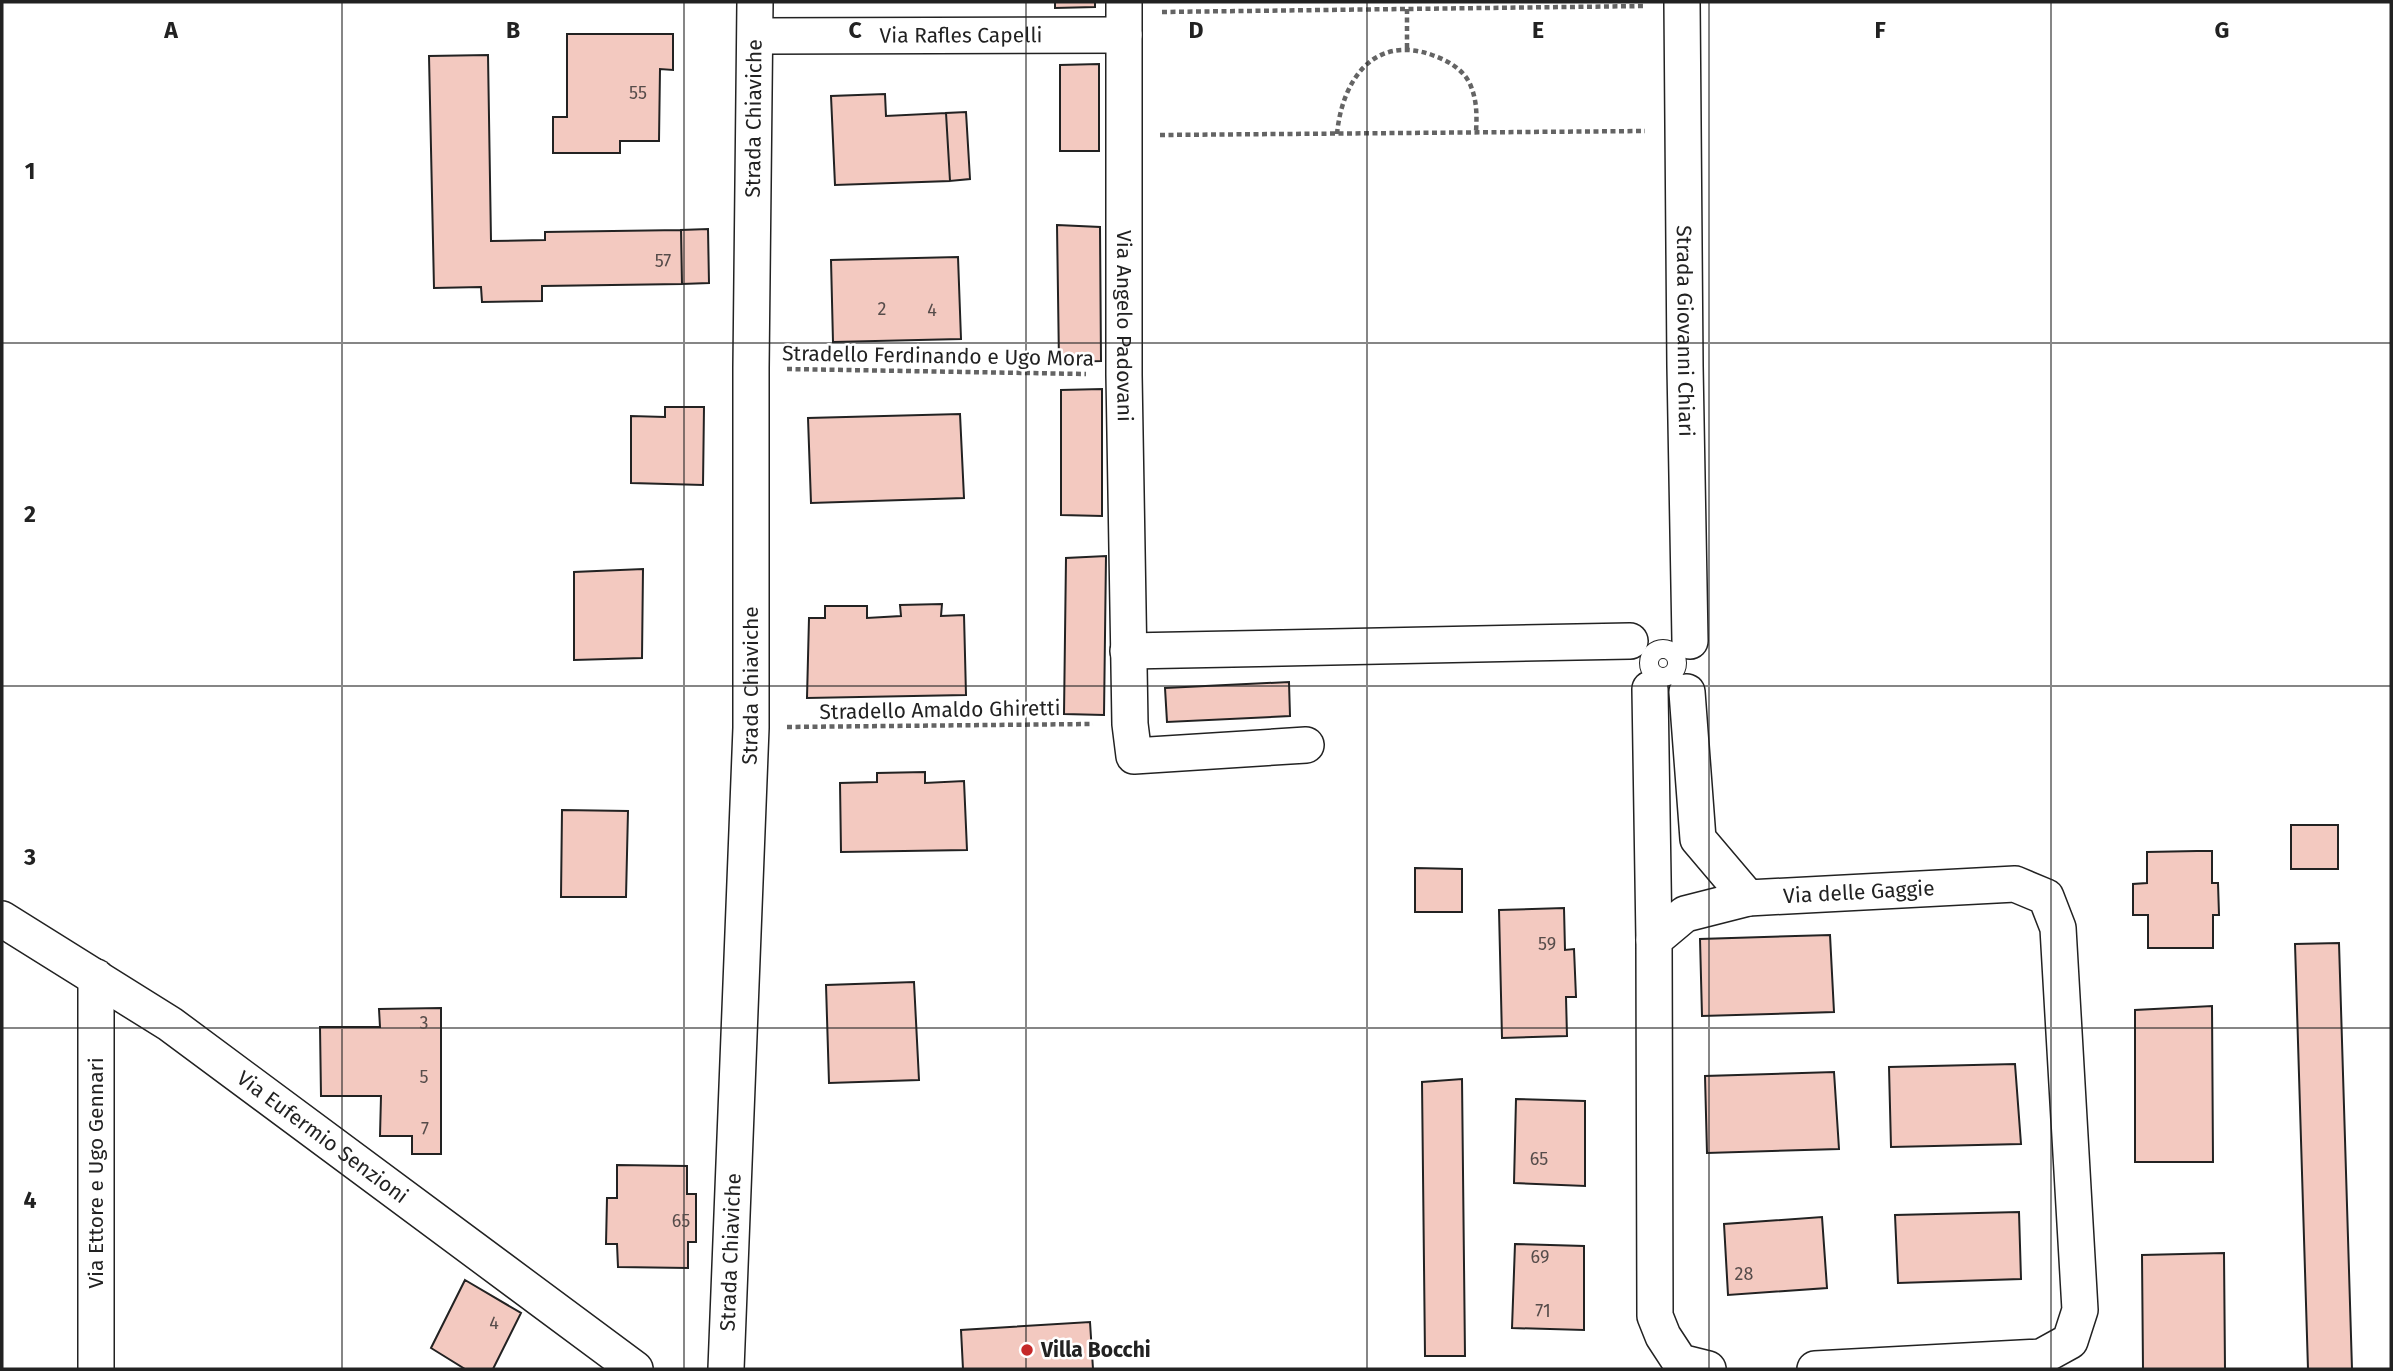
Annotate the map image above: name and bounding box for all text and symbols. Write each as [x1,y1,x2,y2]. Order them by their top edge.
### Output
text: A [163,16,178,44]
text: B [506,16,520,44]
text: C [848,16,862,44]
text: D [1189,16,1204,44]
text: E [1532,16,1544,44]
text: F [1874,16,1886,44]
text: G [2215,16,2229,44]
street label: Via Rafles Capelli [879,22,1043,49]
street label: Strada Chiaviche [740,39,768,198]
house number: 55 [629,82,647,104]
text: 1 [25,157,35,185]
street label: Strada Giovanni Chiari [1671,225,1699,437]
street label: Via Angelo Padovani [1111,230,1138,422]
house number: 57 [655,250,671,272]
house number: 2 [878,298,887,320]
house number: 4 [927,299,937,321]
street label: Stradello Ferdinando e Ugo Mora [782,340,1094,372]
text: 2 [24,500,36,528]
street label: Strada Chiaviche [737,606,764,765]
street label: Stradello Amaldo Ghiretti [819,695,1061,725]
text: 3 [23,843,36,871]
street label: Via delle Gaggie [1783,875,1935,909]
house number: 59 [1538,933,1556,955]
house number: 3 [420,1012,428,1034]
street label: Via Ettore e Ugo Gennari [83,1057,109,1289]
street label: Via Eufermio Senzioni [232,1065,413,1209]
house number: 5 [419,1066,429,1088]
house number: 7 [421,1118,429,1140]
house number: 65 [1530,1148,1548,1170]
street label: Strada Chiaviche [714,1172,747,1332]
text: 4 [24,1186,37,1214]
house number: 65 [672,1210,690,1232]
house number: 69 [1531,1246,1549,1268]
house number: 28 [1735,1263,1753,1285]
house number: 71 [1535,1300,1551,1322]
house number: 4 [489,1312,499,1334]
place label: Villa Bocchi [1040,1337,1151,1363]
marker: Villa Bocchi [1019,1342,1035,1358]

